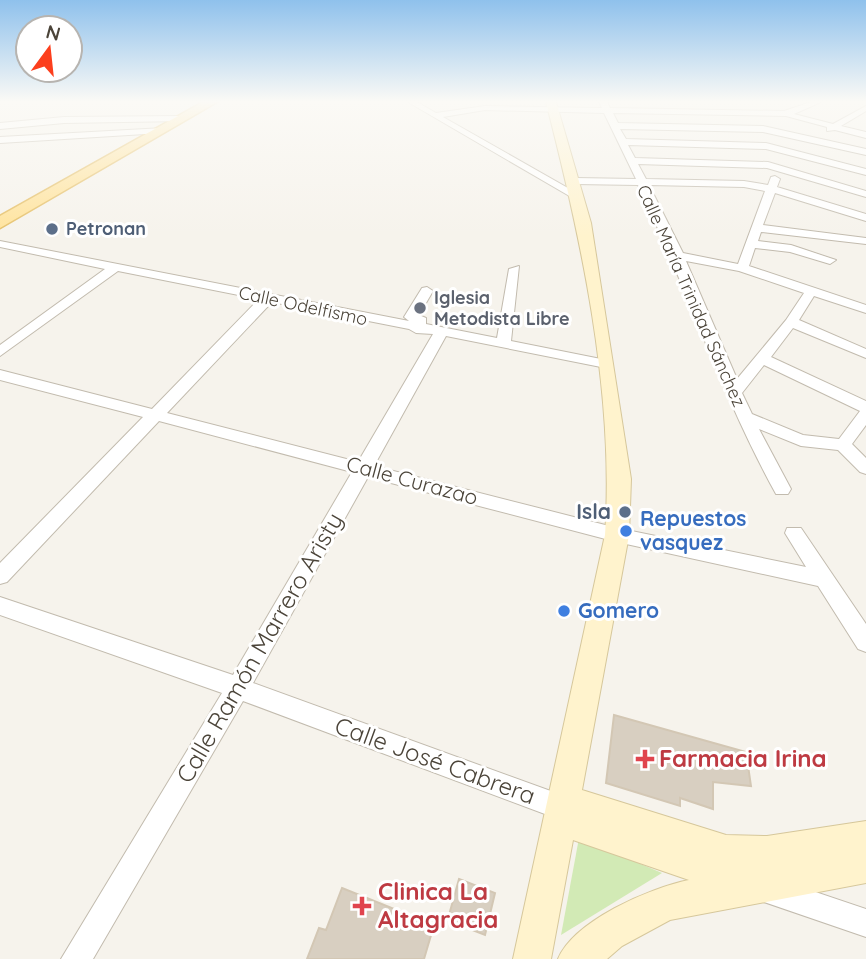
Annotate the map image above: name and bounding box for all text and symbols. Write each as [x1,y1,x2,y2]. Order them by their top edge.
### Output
north arrow [14,14,84,84]
text: N [44,19,63,46]
street label: Calle María Trinidad Sánchez [632,181,751,410]
place label: Petronan [66,217,146,240]
marker: Petronan [44,221,60,237]
street label: Calle Odelfismo [237,281,370,330]
place label: Iglesia Metodista Libre [434,286,570,330]
marker: Iglesia Metodista Libre [412,300,428,316]
street label: Calle Curazao [344,450,481,510]
place label: Isla [576,498,611,524]
marker: Isla [617,504,633,520]
place label: Repuestos vasquez [640,505,746,555]
street label: Calle Ramón Marrero Aristy [169,507,349,788]
marker: Repuestos vasquez [618,523,634,539]
place label: Gomero [578,597,659,623]
marker: Gomero [556,603,572,619]
street label: Calle José Cabrera [331,710,540,810]
place label: Farmacia Irina [659,743,827,773]
marker: Farmacia Irina [637,751,653,767]
place label: Clinica La Altagracia [378,876,498,934]
marker: Clinica La Altagracia [352,896,372,916]

